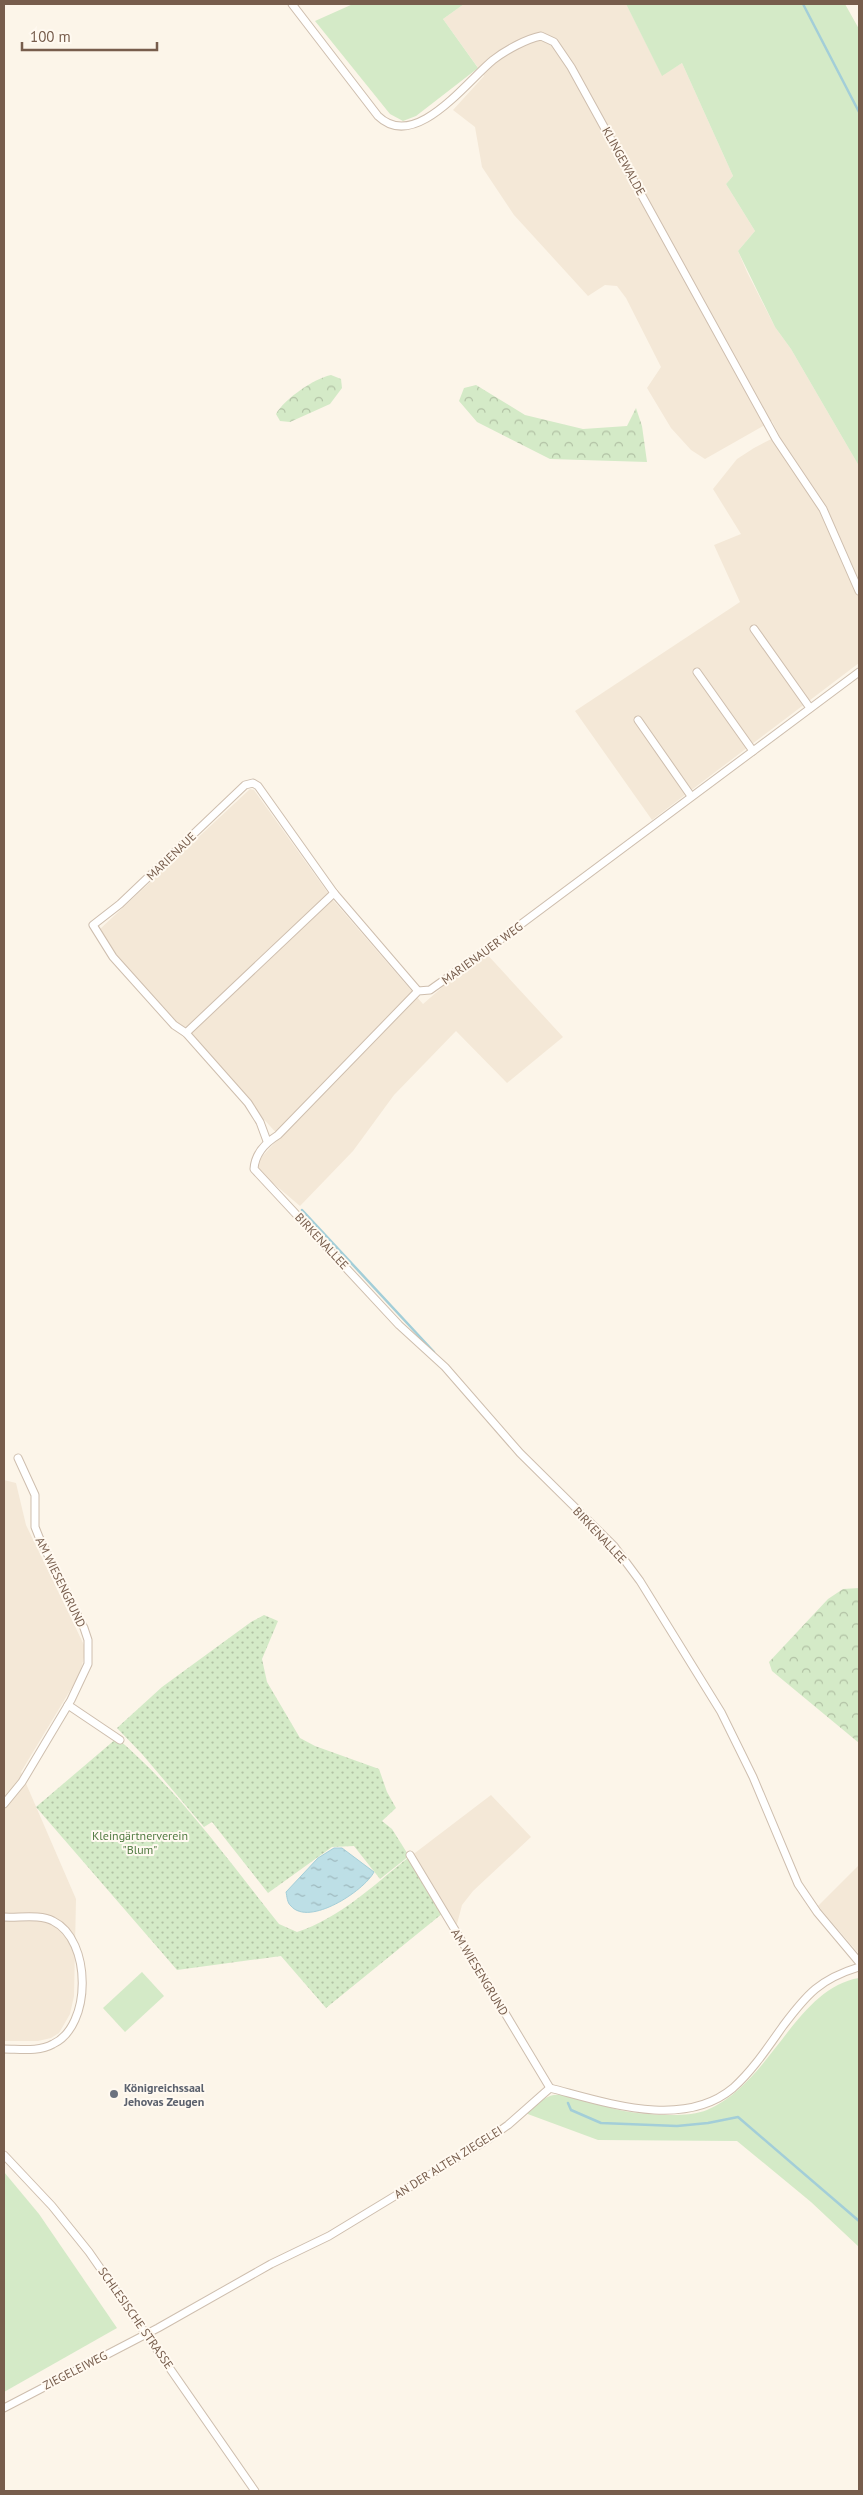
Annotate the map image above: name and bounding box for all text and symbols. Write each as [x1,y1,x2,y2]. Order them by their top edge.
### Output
scale bar [22,20,158,52]
text: 100 m [30,27,71,46]
street label: KLINGEWALDE [599,124,649,198]
street label: MARIENAUE [143,829,199,883]
street label: MARIENAUER WEG [438,918,526,988]
street label: BIRKENALLEE [292,1210,352,1272]
street label: BIRKENALLEE [570,1504,630,1566]
street label: AM WIESENGRUND [33,1534,89,1630]
park label: Kleingärtnerverein "Blum" [92,1828,188,1857]
street label: AM WIESENGRUND [448,1926,512,2018]
place label: Königreichssaal Jehovas Zeugen [123,2080,205,2109]
marker: Königreichssaal Jehovas Zeugen [108,2088,120,2100]
street label: AN DER ALTEN ZIEGELEI [391,2123,505,2201]
street label: SCHLESISCHE STRASSE [95,2264,177,2372]
street label: ZIEGELEIWEG [40,2347,110,2393]

